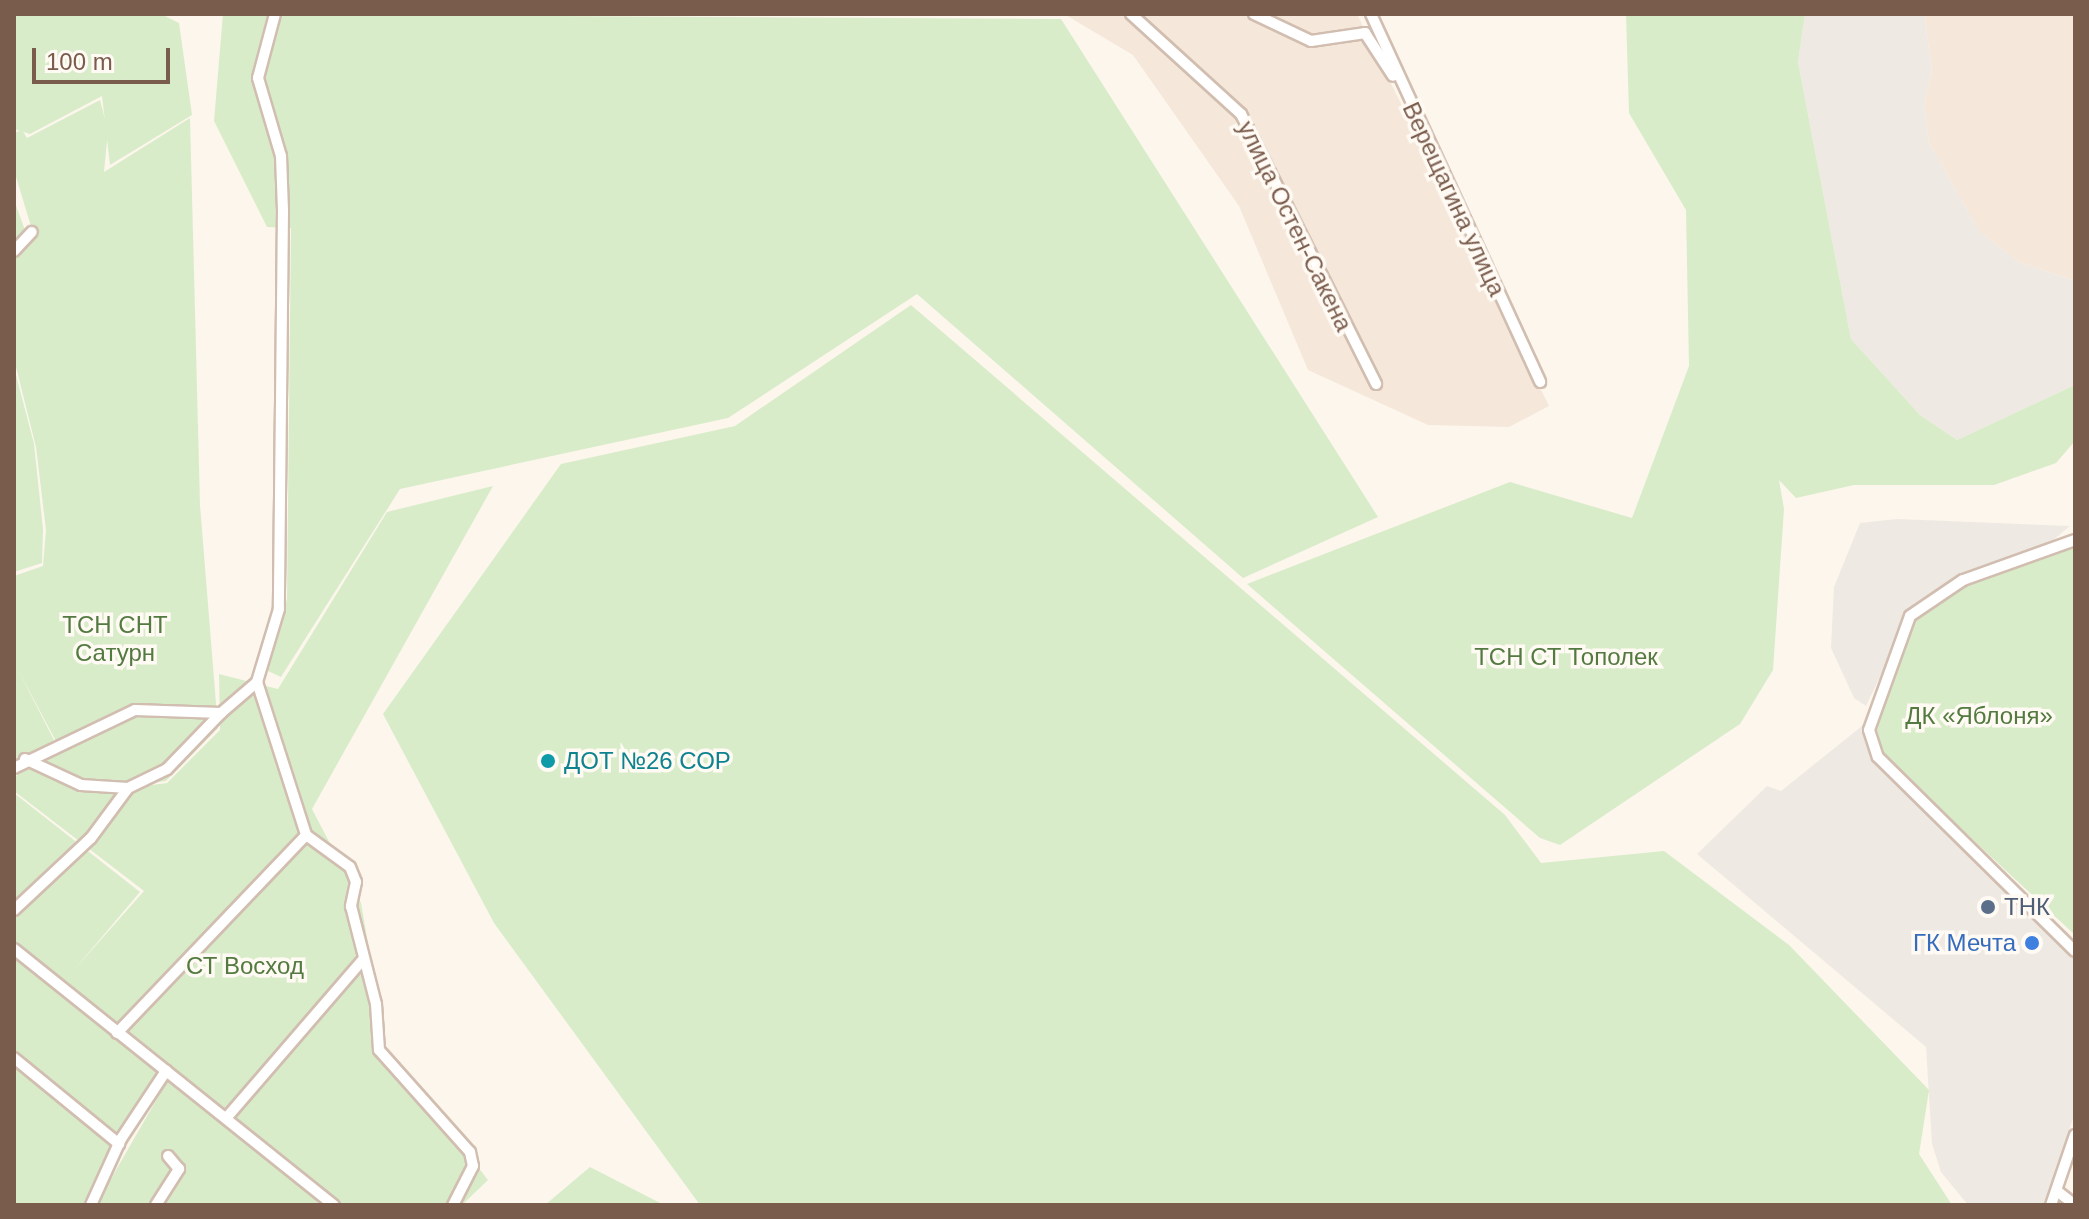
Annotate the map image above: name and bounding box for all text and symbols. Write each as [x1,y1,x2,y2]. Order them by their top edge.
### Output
scale bar [36,32,174,82]
text: 100 m [46,48,113,75]
street label: Верещагина улица [1396,98,1512,300]
street label: улица Остен-Сакена [1232,116,1358,336]
park label: ТСН СНТ Сатурн [62,611,168,667]
park label: ТСН СТ Тополек [1474,643,1658,671]
park label: ДК «Яблоня» [1905,702,2053,730]
place label: ДОТ №26 СОР [564,747,731,775]
marker: ДОТ №26 СОР [539,752,557,770]
place label: ТНК [2004,893,2050,921]
marker: ТНК [1979,898,1997,916]
place label: ГК Мечта [1913,929,2016,957]
marker: ГК Мечта [2023,934,2041,952]
park label: СТ Восход [186,952,304,980]

